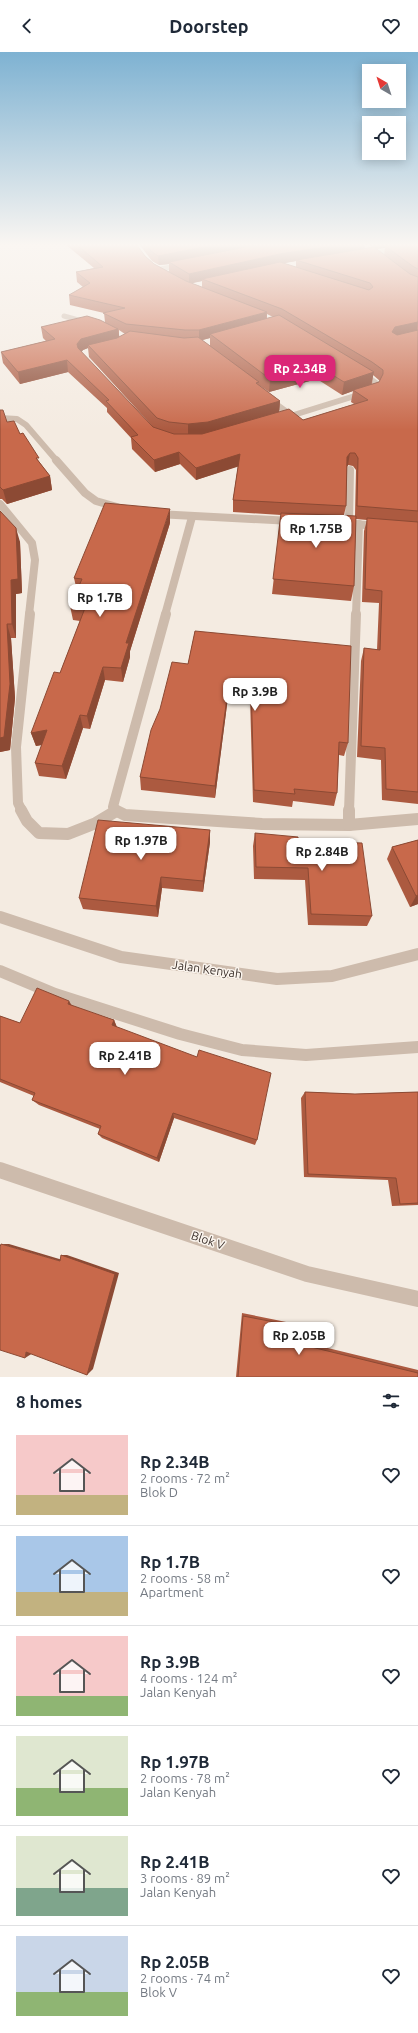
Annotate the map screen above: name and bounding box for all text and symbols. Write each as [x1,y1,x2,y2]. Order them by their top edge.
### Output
icon: back [16,15,38,37]
icon: heart [380,15,402,37]
text: Doorstep [169,16,249,36]
north arrow [362,64,406,108]
map controls [362,64,406,160]
button: locate [362,116,406,160]
pin: Rp 2.34B [259,355,341,389]
text: Rp 2.34B [273,361,327,375]
pin: Rp 1.75B [275,515,357,549]
text: Rp 1.75B [289,521,343,535]
pin: Rp 1.7B [63,584,137,618]
text: Rp 1.7B [77,590,123,604]
pin: Rp 3.9B [218,678,292,712]
text: Rp 3.9B [232,684,278,698]
pin: Rp 1.97B [100,827,182,861]
text: Rp 1.97B [114,833,168,847]
pin: Rp 2.84B [281,838,363,872]
text: Rp 2.84B [295,844,349,858]
street label: Jalan Kenyah [171,958,243,980]
pin: Rp 2.41B [84,1042,166,1076]
text: Rp 2.41B [98,1048,152,1062]
street label: Blok V [190,1228,227,1252]
pin: Rp 2.05B [258,1322,340,1356]
text: Rp 2.05B [272,1328,326,1342]
icon: filters [380,1390,402,1412]
text: 8 homes [16,1392,82,1411]
icon: home [48,1451,96,1499]
text: Rp 2.34B [140,1452,210,1471]
icon: heart [380,1464,402,1486]
text: 2 rooms · 72 m² [140,1471,230,1485]
text: Blok D [140,1485,178,1499]
icon: home [48,1552,96,1600]
text: Rp 1.7B [140,1552,200,1571]
icon: heart [380,1565,402,1587]
text: 2 rooms · 58 m² [140,1571,230,1585]
text: Apartment [140,1585,204,1599]
icon: home [48,1652,96,1700]
text: Rp 3.9B [140,1652,200,1671]
icon: heart [380,1665,402,1687]
text: 4 rooms · 124 m² [140,1671,237,1685]
text: Jalan Kenyah [140,1685,216,1699]
icon: home [48,1752,96,1800]
text: Rp 1.97B [140,1752,210,1771]
icon: heart [380,1765,402,1787]
text: 2 rooms · 78 m² [140,1771,230,1785]
text: Jalan Kenyah [140,1785,216,1799]
icon: home [48,1852,96,1900]
text: Rp 2.41B [140,1852,210,1871]
icon: heart [380,1865,402,1887]
text: 3 rooms · 89 m² [140,1871,230,1885]
text: Jalan Kenyah [140,1885,216,1899]
icon: home [48,1952,96,2000]
text: Rp 2.05B [140,1952,210,1971]
icon: heart [380,1965,402,1987]
text: 2 rooms · 74 m² [140,1971,230,1985]
text: Blok V [140,1985,177,1999]

